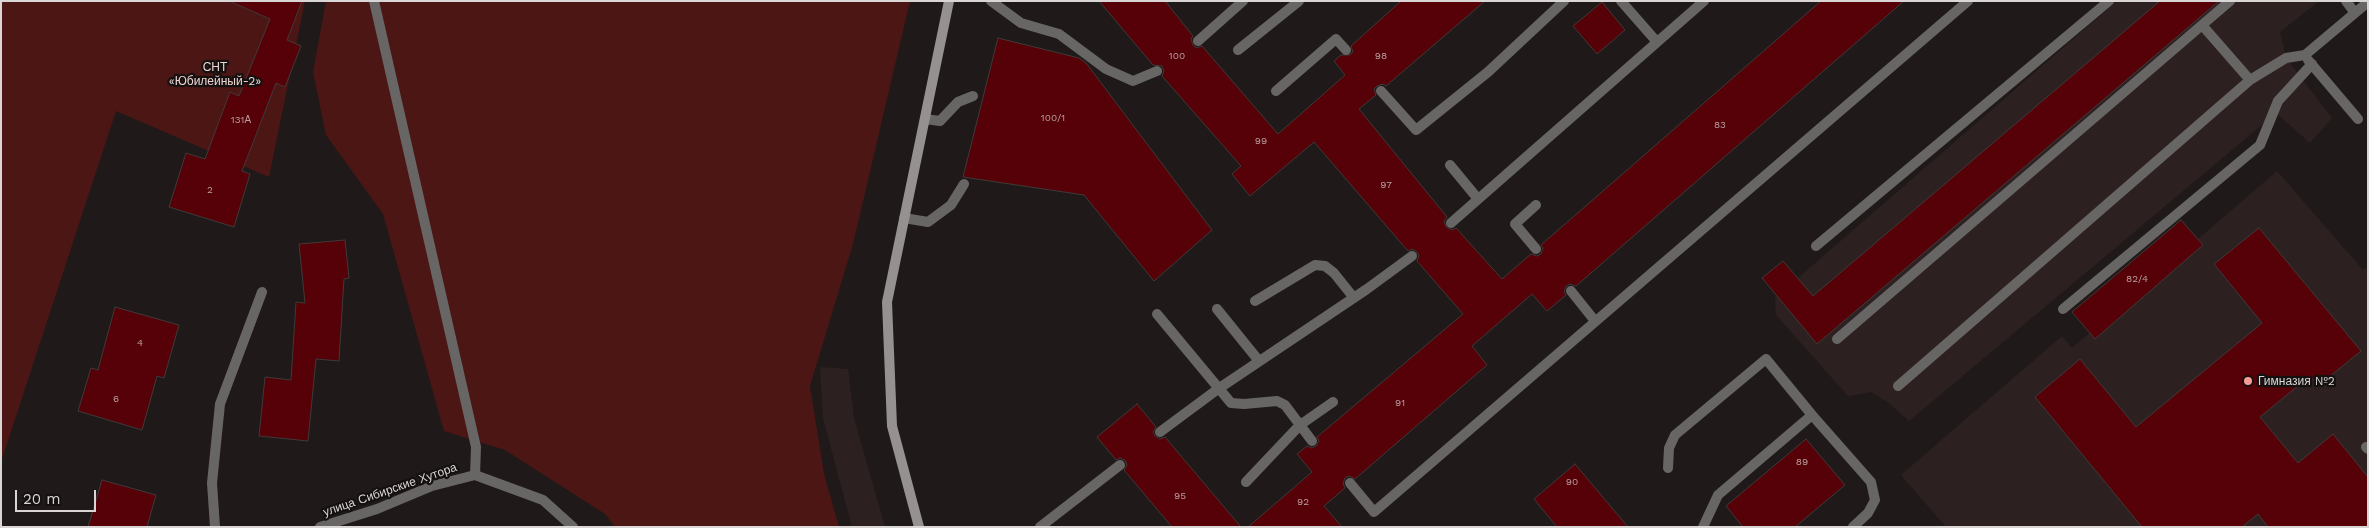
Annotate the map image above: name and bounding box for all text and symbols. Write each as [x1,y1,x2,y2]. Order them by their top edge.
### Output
house number: 100 [1169,50,1185,62]
house number: 98 [1375,50,1387,62]
park label: СНТ «Юбилейный-2» [169,60,261,88]
house number: 100/1 [1041,112,1065,124]
house number: 131А [231,114,251,126]
house number: 83 [1714,119,1726,131]
house number: 99 [1255,135,1267,147]
house number: 97 [1380,179,1392,191]
house number: 2 [207,184,213,196]
house number: 82/4 [2126,273,2148,285]
house number: 4 [137,337,143,349]
place label: Гимназия №2 [2258,374,2335,388]
marker: Гимназия №2 [2242,375,2254,387]
house number: 6 [113,393,119,405]
house number: 91 [1395,397,1405,409]
house number: 89 [1796,456,1808,468]
street label: улица Сибирские Хутора [321,460,459,520]
house number: 90 [1566,476,1578,488]
scale bar [18,480,99,512]
text: 20 m [23,490,61,508]
house number: 95 [1174,490,1186,502]
house number: 92 [1297,496,1309,508]

